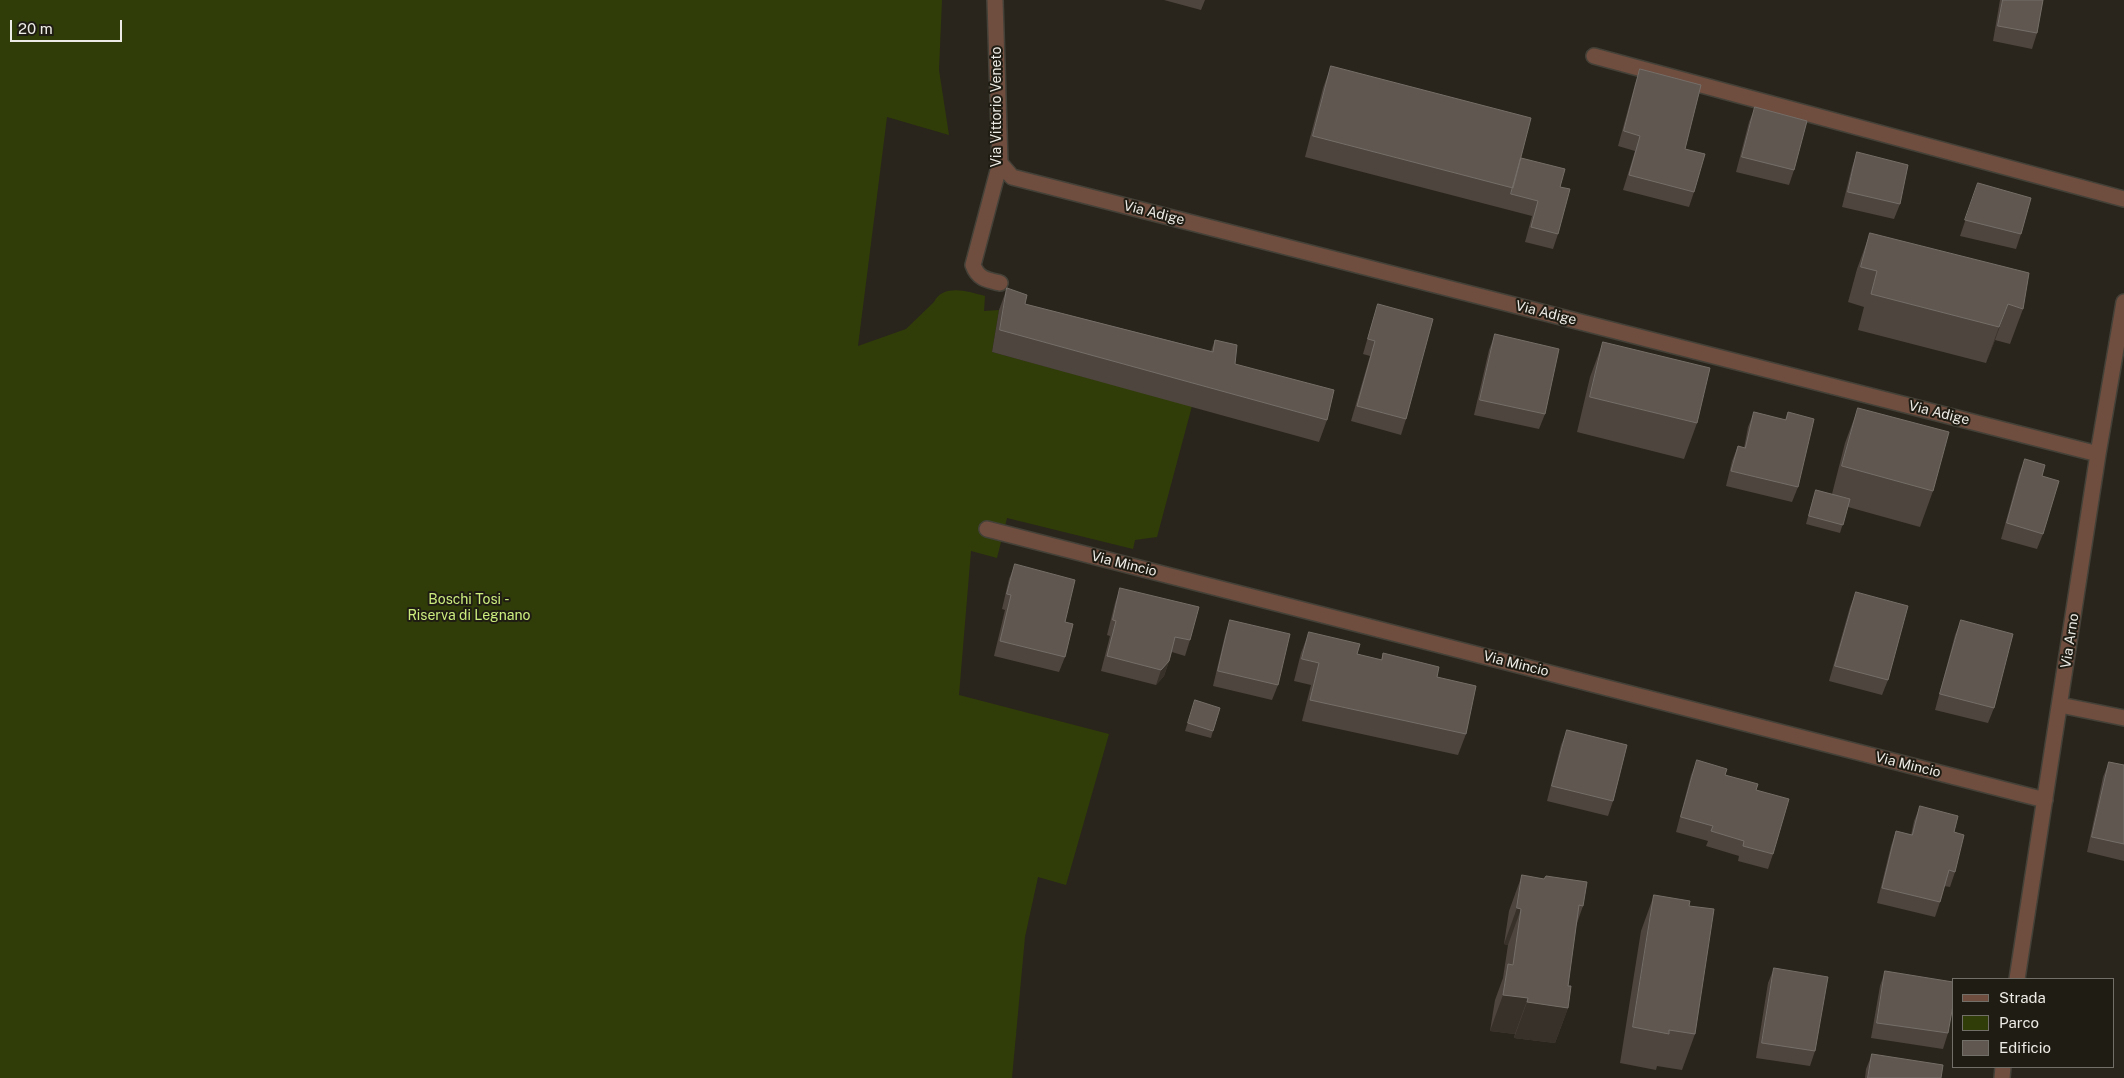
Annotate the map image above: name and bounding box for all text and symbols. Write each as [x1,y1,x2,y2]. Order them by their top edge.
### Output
scale bar [12,10,125,42]
text: 20 m [18,20,53,37]
street label: Via Vittorio Veneto [989,47,1005,167]
street label: Via Adige [1122,197,1186,229]
street label: Via Adige [1514,297,1578,329]
street label: Via Adige [1907,397,1971,429]
street label: Via Mincio [1089,548,1159,580]
park label: Boschi Tosi - Riserva di Legnano [407,592,531,624]
street label: Via Arno [2057,612,2083,670]
street label: Via Mincio [1481,648,1551,680]
street label: Via Mincio [1873,749,1943,781]
legend [1952,978,2114,1068]
text: Strada [1999,989,2046,1006]
text: Parco [1999,1014,2039,1031]
text: Edificio [1999,1039,2051,1056]

